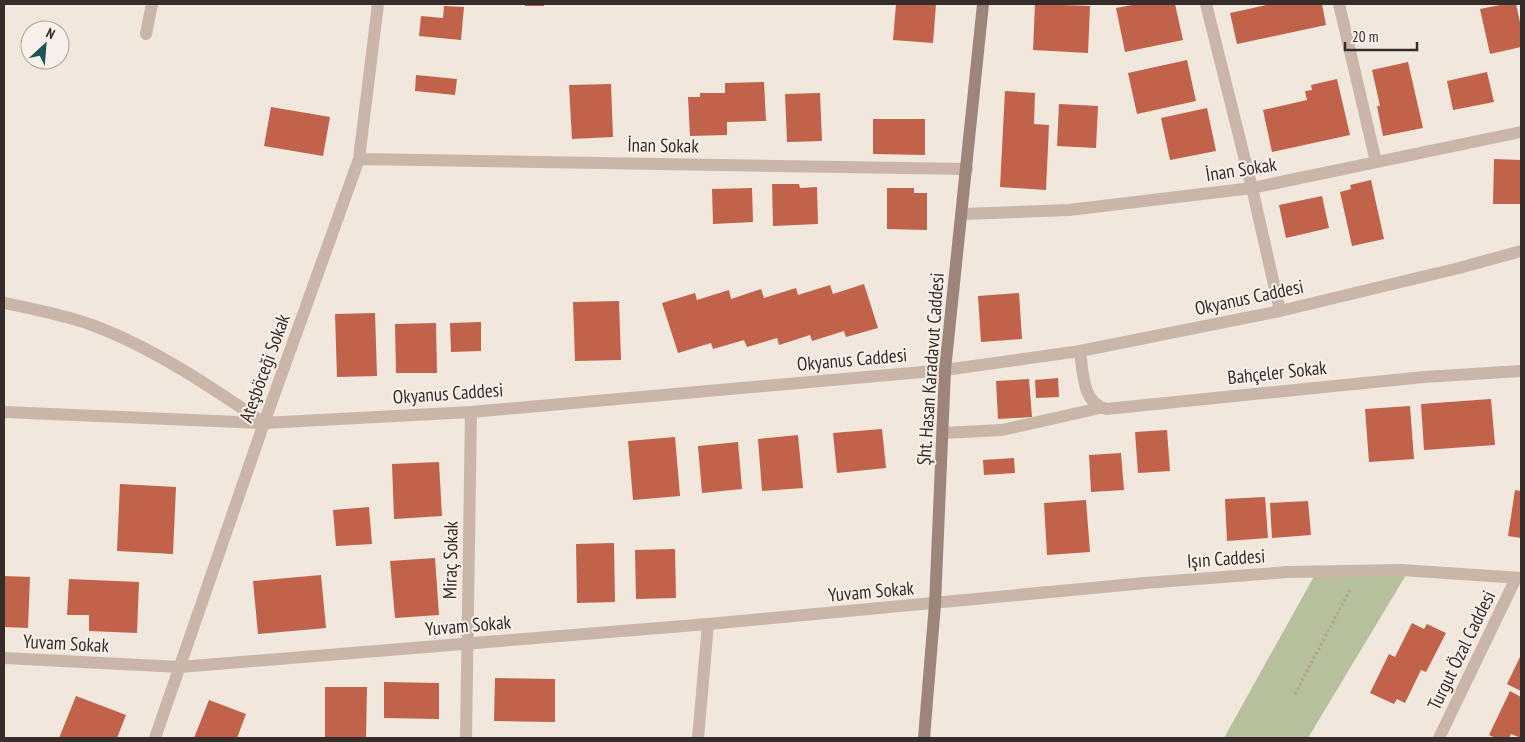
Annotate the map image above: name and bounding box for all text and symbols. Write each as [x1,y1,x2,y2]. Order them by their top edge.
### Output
north arrow [20,20,70,70]
scale bar [1345,20,1418,52]
text: N [43,24,58,43]
text: 20 m [1352,27,1378,46]
street label: İnan Sokak [627,132,700,158]
street label: İnan Sokak [1204,151,1279,186]
street label: Şht. Hasan Karadavut Caddesi [911,272,949,466]
street label: Okyanus Caddesi [1192,274,1306,320]
street label: Ateşböceği Sokak [233,310,295,426]
street label: Okyanus Caddesi [796,342,908,376]
street label: Bahçeler Sokak [1226,355,1328,389]
street label: Okyanus Caddesi [392,377,504,409]
street label: Miraç Sokak [437,520,463,599]
street label: Işın Caddesi [1186,543,1266,573]
street label: Yuvam Sokak [827,575,915,607]
street label: Turgut Özal Caddesi [1422,586,1500,714]
street label: Yuvam Sokak [424,609,512,641]
street label: Yuvam Sokak [23,629,110,657]

